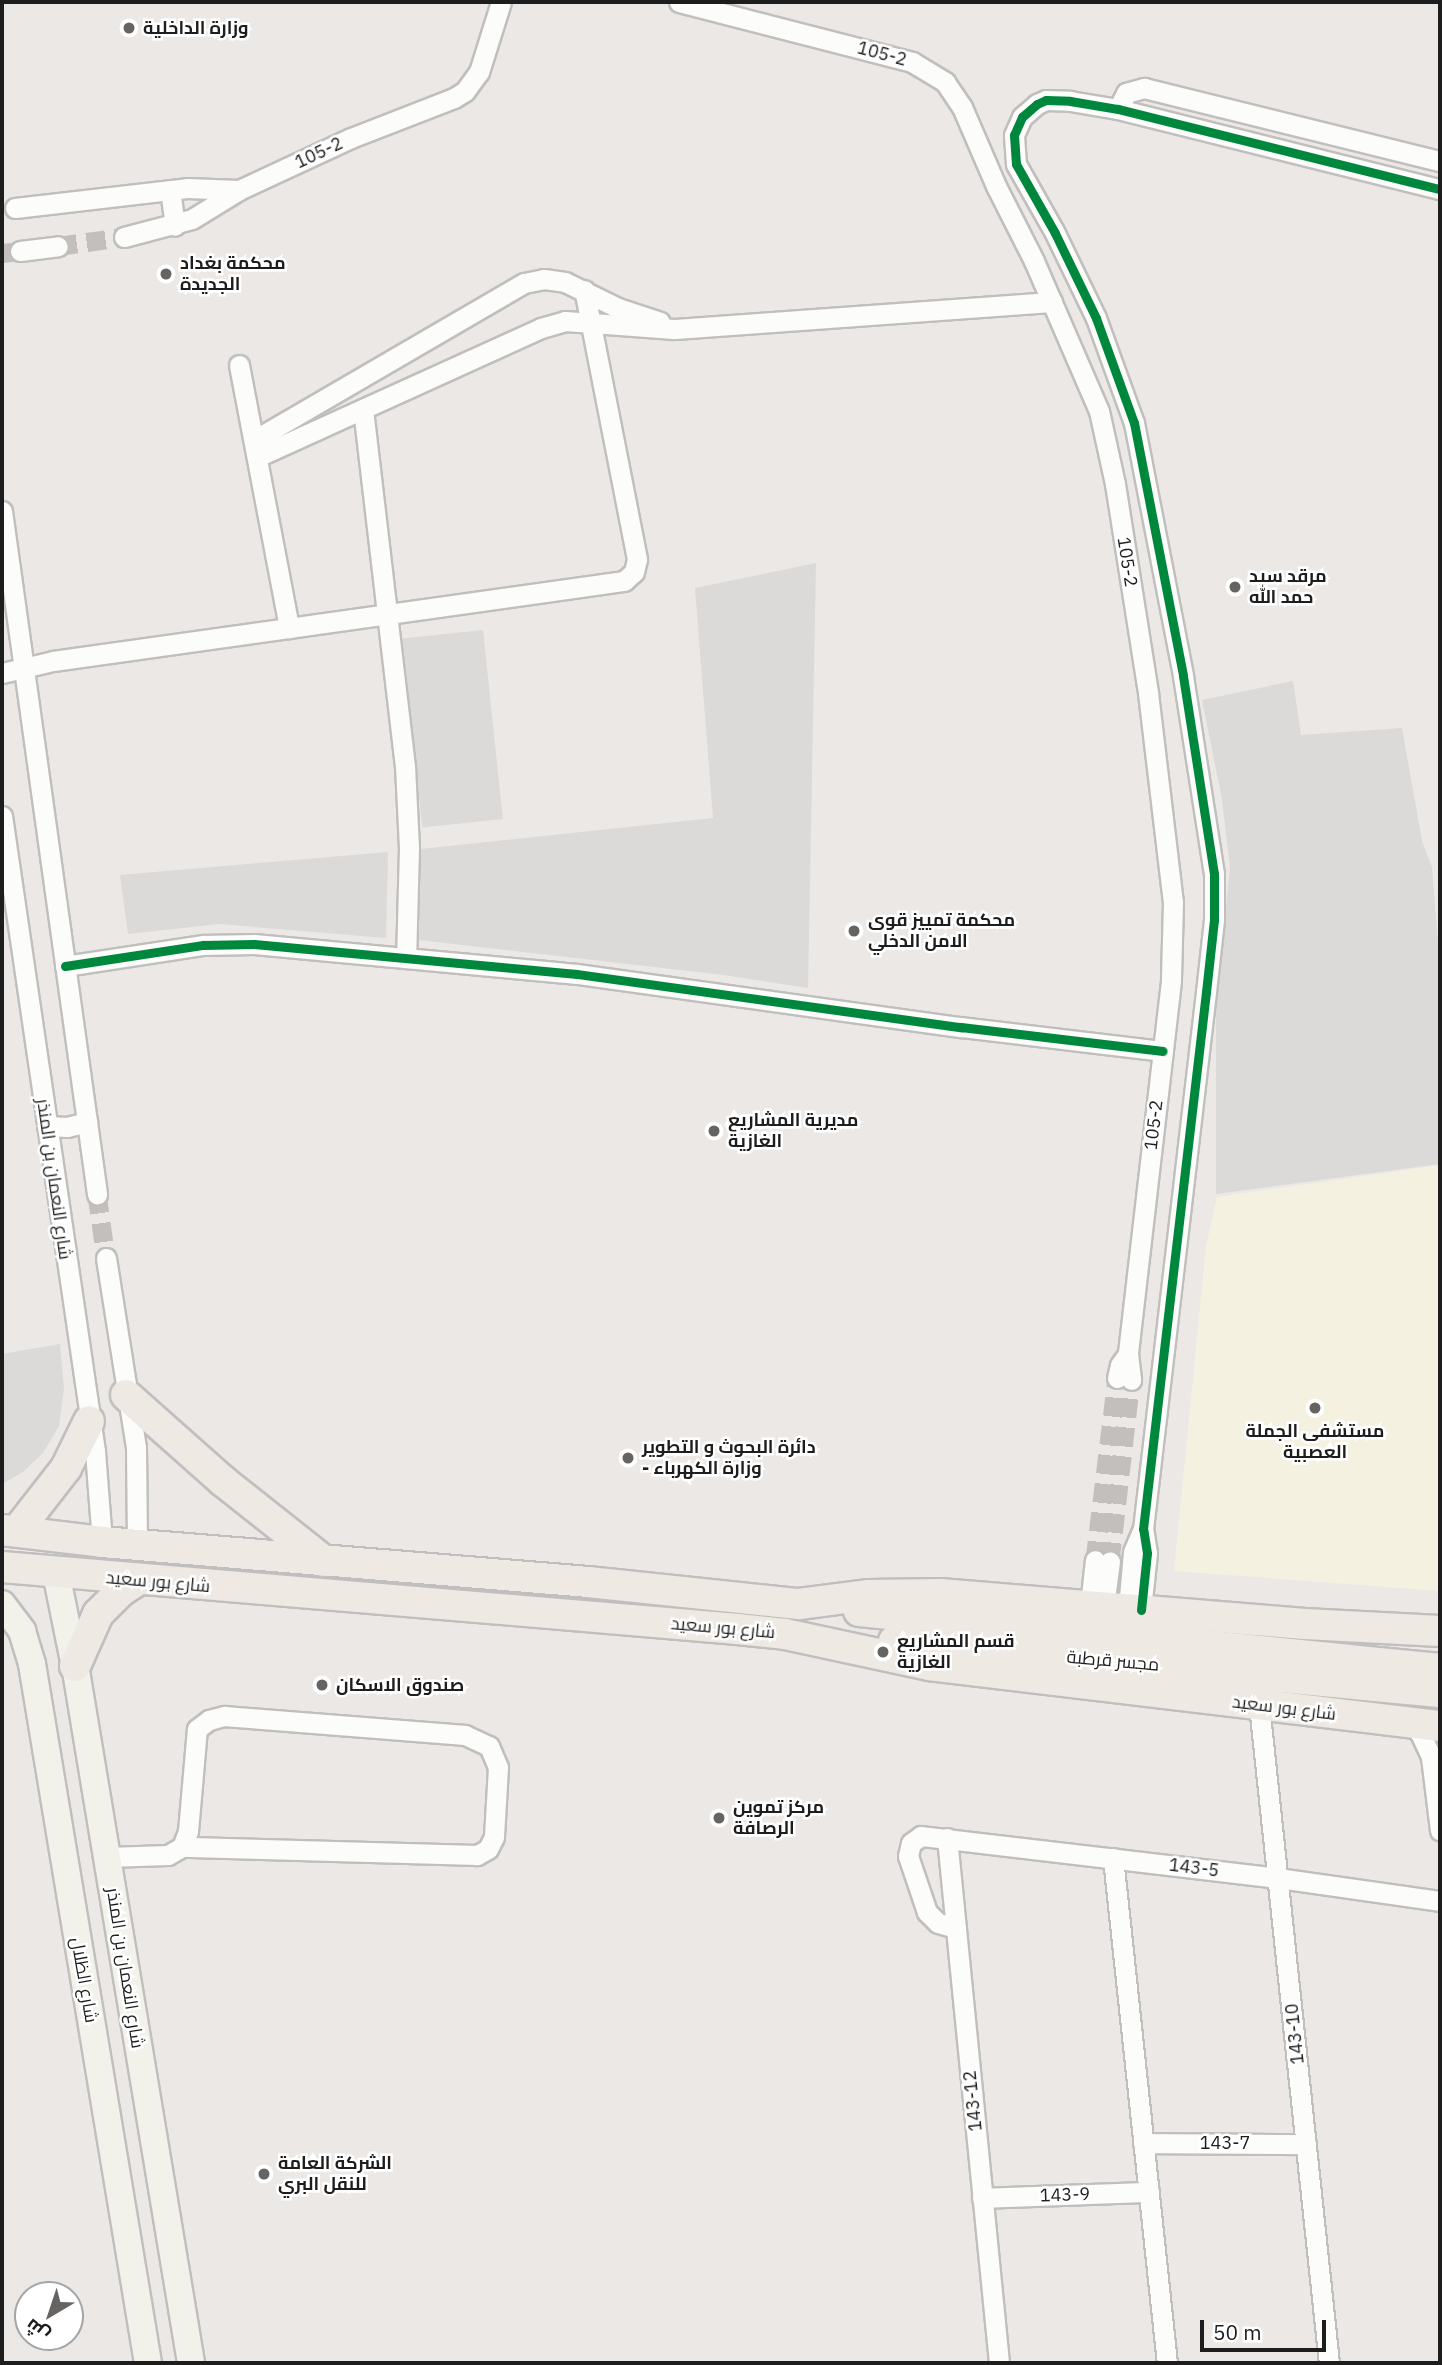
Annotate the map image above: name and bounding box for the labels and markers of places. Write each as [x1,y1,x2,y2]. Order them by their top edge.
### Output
place label: وزارة الداخلية [143,17,249,39]
marker: وزارة الداخلية [121,20,137,36]
place label: محكمة بغداد الجديدة [180,253,286,296]
marker: محكمة بغداد الجديدة [158,266,174,282]
place label: مرقد سيد حمد الله [1249,566,1327,608]
marker: مرقد سيد حمد الله [1227,579,1243,595]
place label: محكمة تمييز قوى الامن الدخلي [868,910,1015,953]
marker: محكمة تمييز قوى الامن الدخلي [846,923,862,939]
place label: مديرية المشاريع الغازية [728,1110,858,1152]
marker: مديرية المشاريع الغازية [706,1123,722,1139]
marker: مستشفى الجملة العصبية [1305,1398,1325,1418]
place label: مستشفى الجملة العصبية [1245,1421,1385,1464]
place label: دائرة البحوث و التطوير - وزارة الكهرباء [642,1437,816,1480]
marker: دائرة البحوث و التطوير - وزارة الكهرباء [620,1450,636,1466]
place label: قسم المشاريع الغازية [897,1631,1015,1674]
marker: قسم المشاريع الغازية [875,1644,891,1660]
place label: صندوق الاسكان [336,1674,464,1696]
marker: صندوق الاسكان [314,1677,330,1693]
place label: مركز تموين الرصافة [733,1797,824,1840]
marker: مركز تموين الرصافة [711,1810,727,1826]
place label: الشركة العامة للنقل البري [278,2153,392,2196]
marker: الشركة العامة للنقل البري [256,2166,272,2182]

